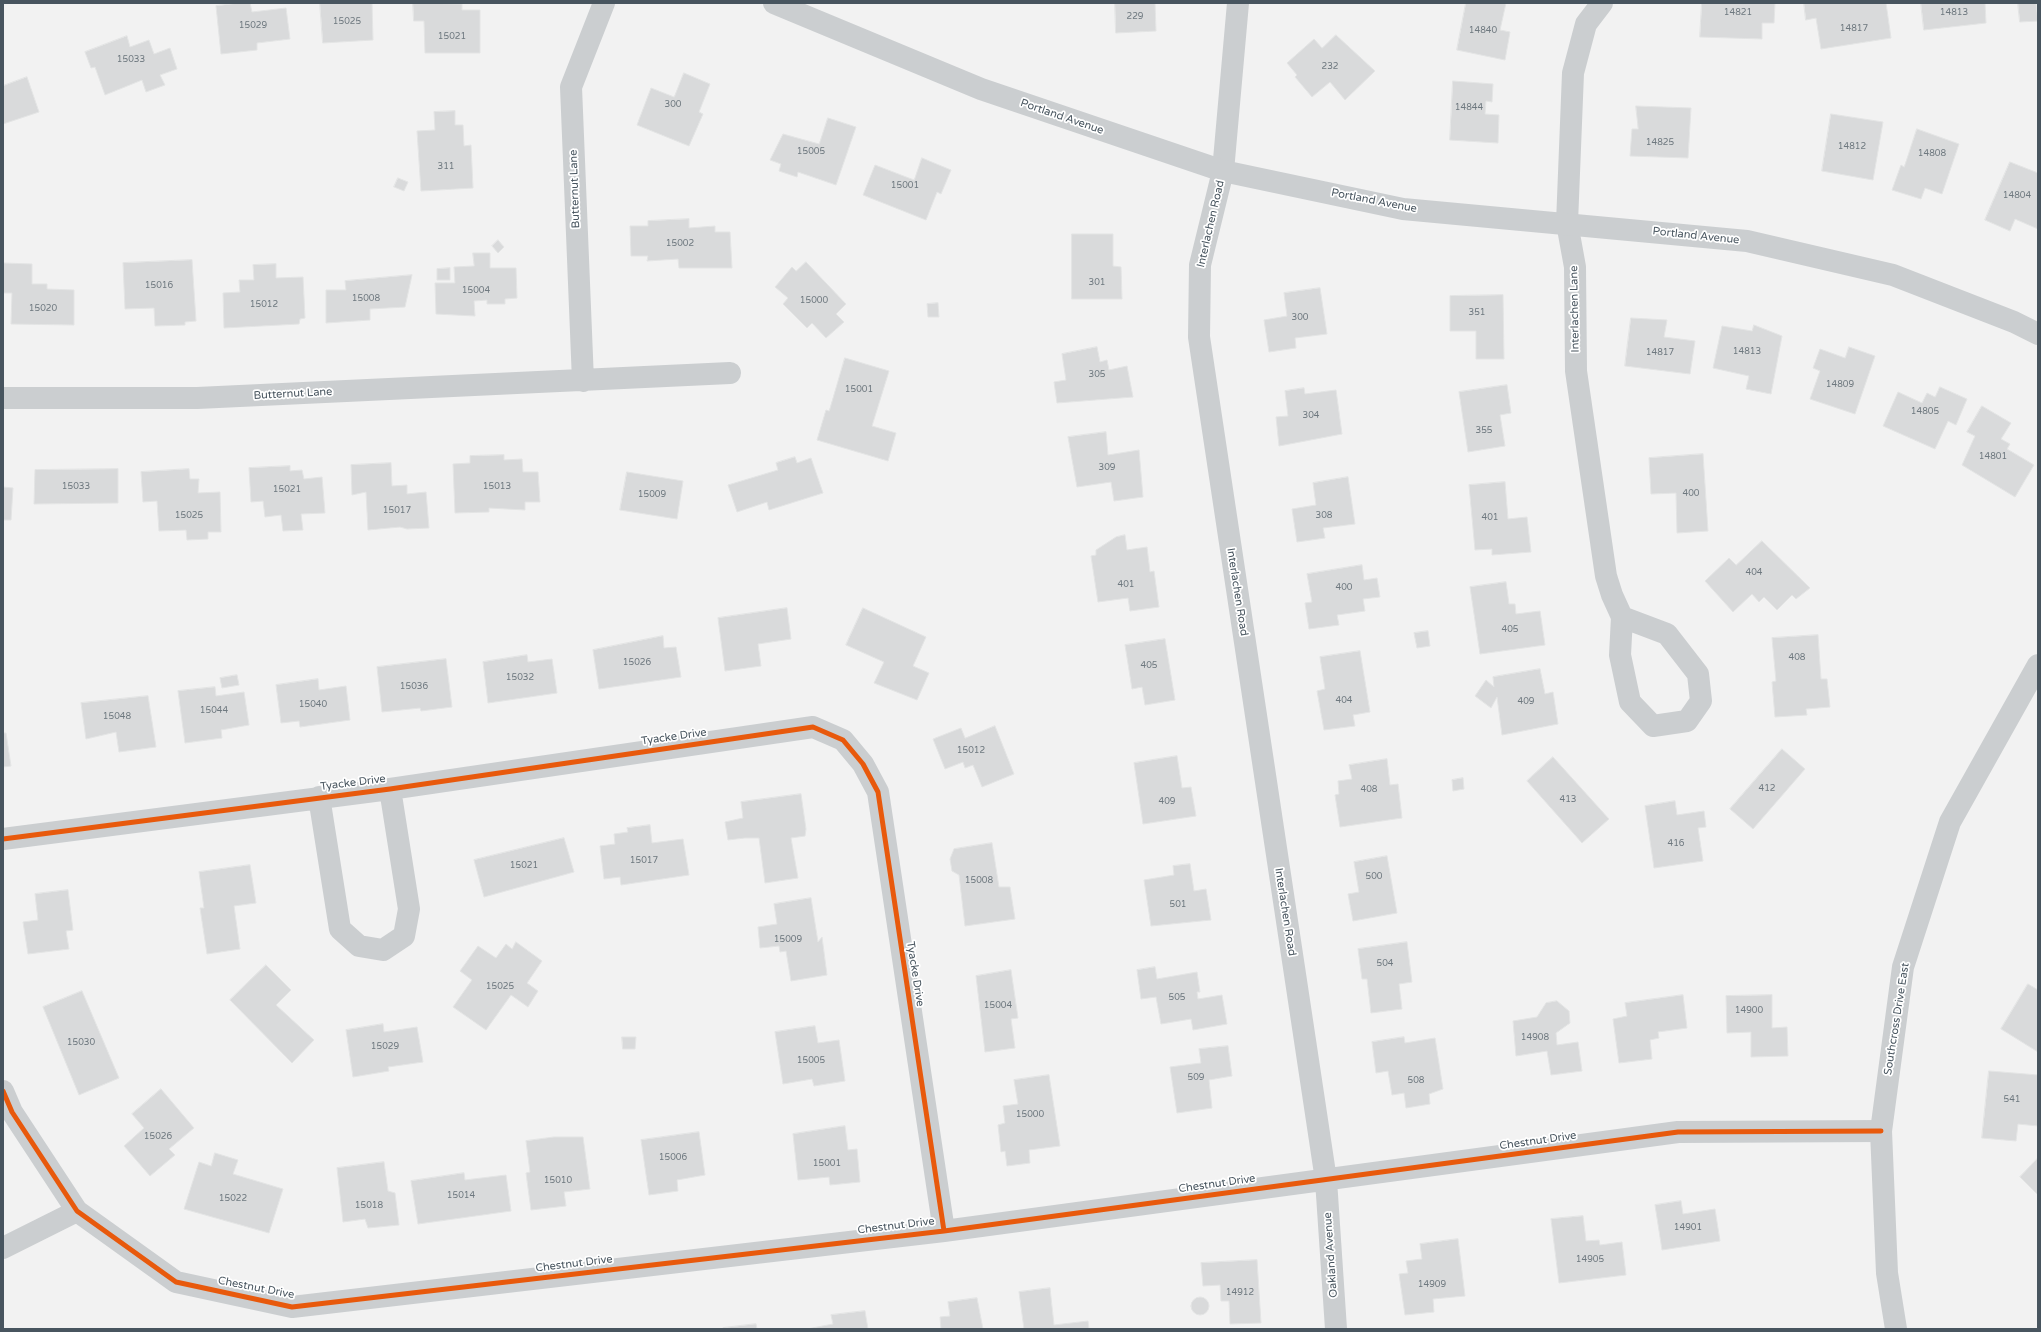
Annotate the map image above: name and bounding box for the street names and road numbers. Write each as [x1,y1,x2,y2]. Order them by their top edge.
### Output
street label: Portland Avenue [1019,97,1105,137]
street label: Butternut Lane [567,149,583,229]
street label: Interlachen Road [1195,179,1227,269]
street label: Portland Avenue [1330,186,1418,216]
street label: Portland Avenue [1652,225,1740,247]
street label: Interlachen Lane [1568,265,1582,353]
street label: Butternut Lane [253,385,333,403]
street label: Interlachen Road [1224,547,1250,637]
street label: Tyacke Drive [640,726,708,748]
street label: Tyacke Drive [320,772,386,794]
street label: Interlachen Road [1272,867,1298,957]
street label: Tyacke Drive [903,940,927,1008]
street label: Southcross Drive East [1882,962,1912,1076]
street label: Chestnut Drive [1499,1129,1577,1153]
street label: Chestnut Drive [1178,1172,1256,1196]
street label: Oakland Avenue [1321,1212,1341,1298]
street label: Chestnut Drive [857,1215,935,1237]
street label: Chestnut Drive [535,1253,613,1275]
street label: Chestnut Drive [217,1274,295,1302]

